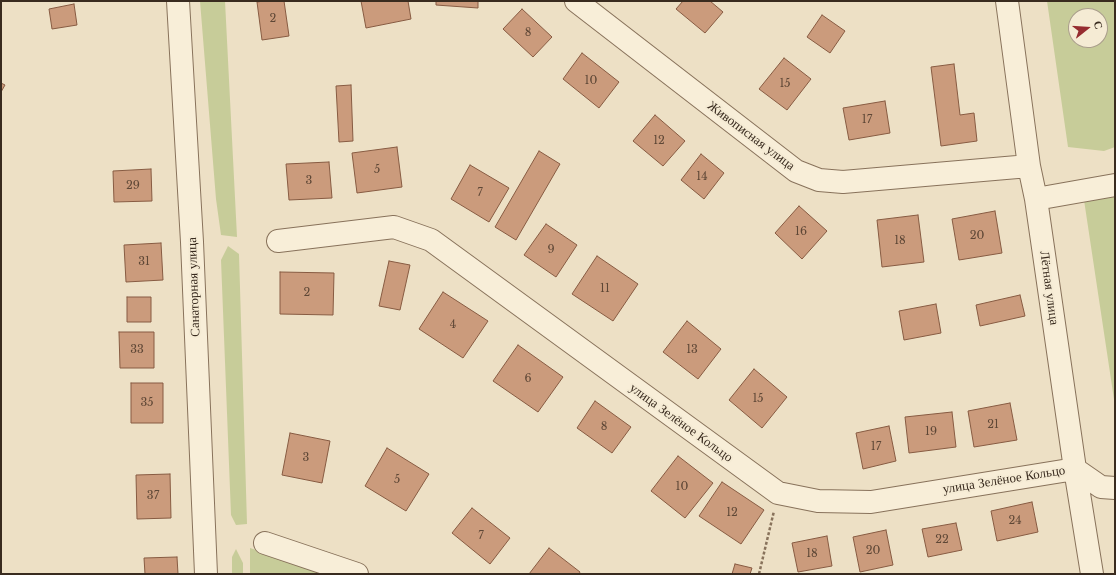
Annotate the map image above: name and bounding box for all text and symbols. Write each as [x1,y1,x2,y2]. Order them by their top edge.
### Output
north arrow [1068,8,1108,48]
house number: 2 [270,12,276,26]
text: С [1091,19,1106,31]
house number: 8 [525,26,531,40]
house number: 10 [585,74,597,88]
house number: 15 [779,77,791,91]
street label: Живописная улица [704,98,798,174]
house number: 17 [862,113,872,127]
house number: 12 [653,134,665,148]
house number: 5 [374,163,380,177]
house number: 14 [696,170,708,184]
house number: 3 [306,174,312,188]
house number: 29 [126,179,140,193]
house number: 7 [477,186,483,200]
house number: 16 [795,225,807,239]
house number: 20 [970,229,984,243]
house number: 18 [894,234,906,248]
street label: Санаторная улица [184,237,204,337]
house number: 9 [547,243,555,257]
street label: Лётная улица [1036,250,1062,326]
house number: 31 [138,255,150,269]
house number: 11 [600,282,610,296]
house number: 2 [304,286,310,300]
house number: 4 [450,318,456,332]
house number: 33 [130,343,144,357]
house number: 13 [686,343,698,357]
house number: 6 [524,372,532,386]
street label: улица Зелёное Кольцо [626,380,736,466]
house number: 15 [752,392,764,406]
house number: 35 [140,396,154,410]
house number: 21 [987,418,999,432]
house number: 8 [601,420,607,434]
house number: 19 [925,425,937,439]
house number: 17 [871,440,881,454]
house number: 3 [303,451,309,465]
street label: улица Зелёное Кольцо [942,463,1066,497]
house number: 5 [394,473,400,487]
house number: 10 [676,480,688,494]
house number: 37 [147,489,159,503]
house number: 12 [726,506,738,520]
house number: 24 [1008,514,1022,528]
house number: 7 [478,529,484,543]
house number: 22 [935,533,949,547]
house number: 20 [866,544,880,558]
house number: 18 [806,547,818,561]

